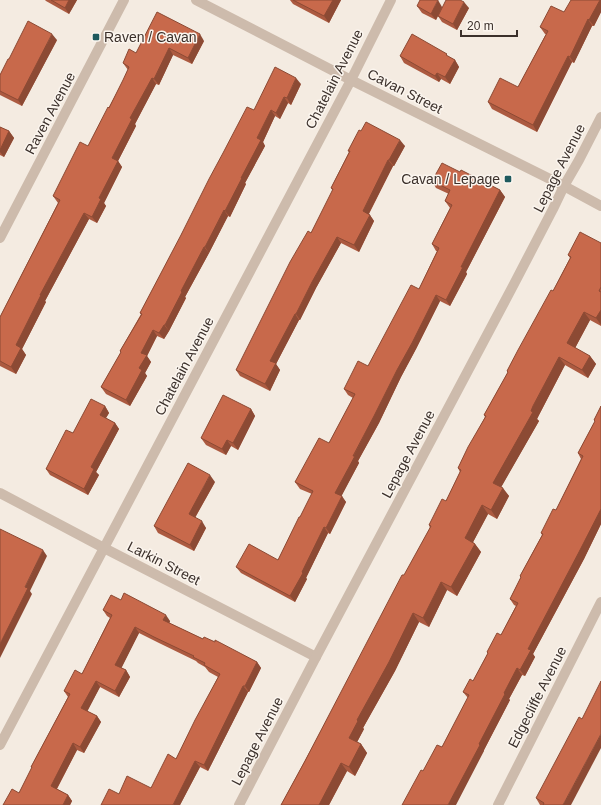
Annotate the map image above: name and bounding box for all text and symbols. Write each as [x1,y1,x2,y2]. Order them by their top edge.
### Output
scale bar [461,12,517,38]
text: 20 m [467,19,494,33]
street label: Chatelain Avenue [302,26,366,131]
place label: Raven / Cavan [104,29,197,45]
marker: Raven / Cavan [91,32,101,42]
street label: Cavan Street [365,65,445,117]
street label: Raven Avenue [22,69,78,157]
street label: Lepage Avenue [530,121,588,215]
place label: Cavan / Lepage [401,171,500,187]
marker: Cavan / Lepage [503,174,513,184]
street label: Chatelain Avenue [151,314,217,418]
street label: Lepage Avenue [378,407,438,501]
street label: Larkin Street [125,538,203,588]
street label: Edgecliffe Avenue [505,643,570,750]
street label: Lepage Avenue [228,694,286,788]

